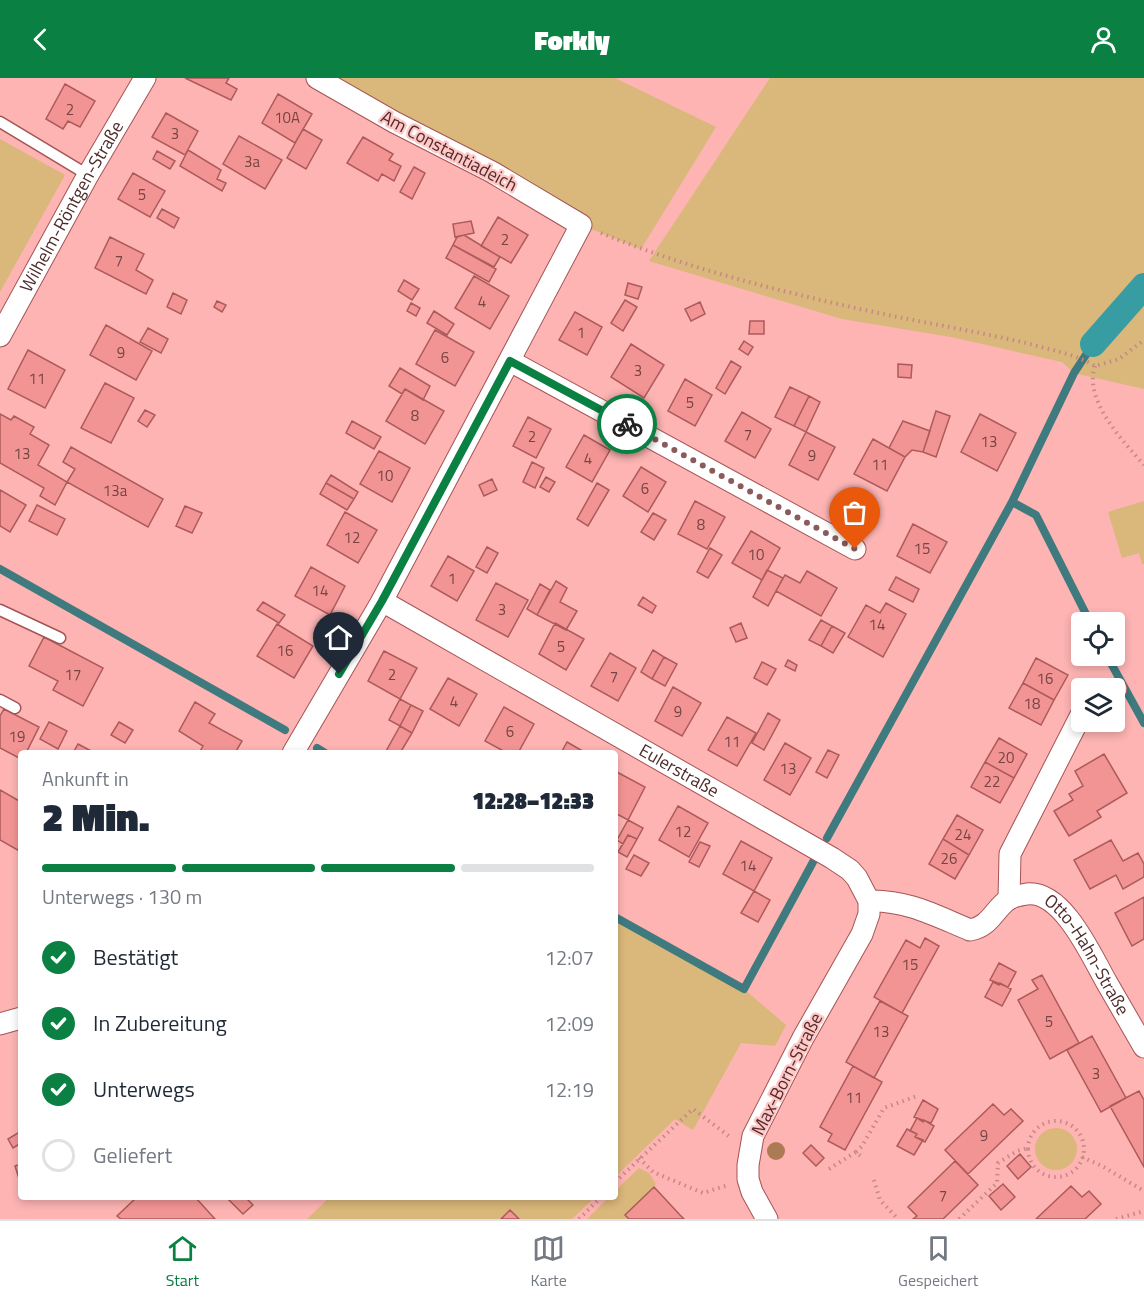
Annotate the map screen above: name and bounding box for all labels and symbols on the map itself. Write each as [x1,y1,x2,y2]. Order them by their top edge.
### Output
house number: 2 [66,98,74,121]
street label: Am Constantiadeich [376,103,522,198]
house number: 10A [274,106,300,129]
street label: Wilhelm-Röntgen-Straße [13,116,130,297]
house number: 3 [171,122,179,145]
house number: 3a [244,150,260,173]
house number: 5 [138,183,146,206]
house number: 2 [501,228,509,251]
house number: 7 [115,249,123,272]
house number: 4 [478,290,486,313]
house number: 1 [577,321,585,344]
house number: 9 [117,341,125,364]
house number: 6 [441,346,449,369]
house number: 3 [634,359,642,382]
house number: 11 [29,367,45,390]
house number: 5 [686,391,694,414]
courier [597,394,657,454]
house number: 8 [411,404,419,427]
house number: 7 [744,423,752,446]
house number: 2 [528,425,536,448]
house number: 13 [981,430,997,453]
house number: 13 [14,442,30,465]
house number: 9 [808,444,816,467]
house number: 4 [584,447,592,470]
house number: 11 [872,453,888,476]
house number: 10 [377,464,393,487]
house number: 6 [641,477,649,500]
house number: 13a [103,479,128,502]
pin [829,487,880,549]
house number: 8 [697,513,705,536]
house number: 12 [344,526,360,549]
house number: 15 [914,537,930,560]
house number: 10 [748,543,764,566]
house number: 1 [448,567,456,590]
house number: 14 [312,579,328,602]
house number: 3 [498,598,506,621]
pin [313,612,364,674]
house number: 14 [869,613,885,636]
house number: 5 [557,635,565,658]
house number: 16 [277,639,293,662]
house number: 17 [65,663,81,686]
house number: 2 [388,663,396,686]
house number: 7 [610,665,618,688]
house number: 16 [1037,667,1053,690]
house number: 4 [450,690,458,713]
house number: 18 [1024,692,1040,715]
house number: 9 [674,700,682,723]
house number: 6 [506,720,514,743]
house number: 19 [9,725,25,748]
house number: 11 [724,730,740,753]
street label: Eulerstraße [634,737,724,804]
house number: 20 [998,746,1014,769]
house number: 13 [780,757,796,780]
house number: 22 [984,770,1000,793]
house number: 12 [675,820,691,843]
house number: 24 [955,823,971,846]
house number: 26 [941,847,957,870]
house number: 14 [740,854,756,877]
street label: Otto-Hahn-Straße [1039,887,1137,1020]
house number: 15 [902,953,918,976]
street label: Max-Born-Straße [744,1008,829,1140]
house number: 5 [1045,1010,1053,1033]
house number: 13 [873,1020,889,1043]
house number: 3 [1092,1062,1100,1085]
house number: 11 [846,1086,862,1109]
house number: 9 [980,1124,988,1147]
house number: 7 [939,1184,947,1207]

